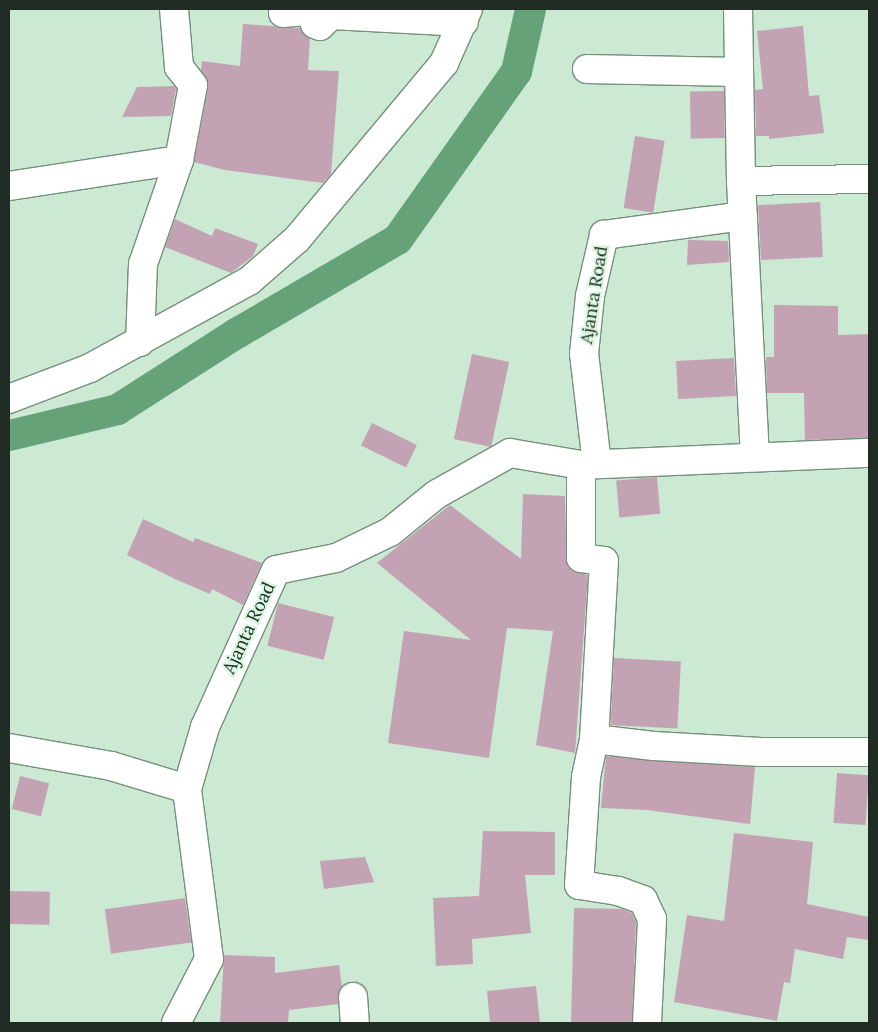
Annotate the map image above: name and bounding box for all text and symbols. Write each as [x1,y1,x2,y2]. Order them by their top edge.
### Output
street label: Ajanta Road [576,245,612,345]
street label: Ajanta Road [218,579,280,677]

